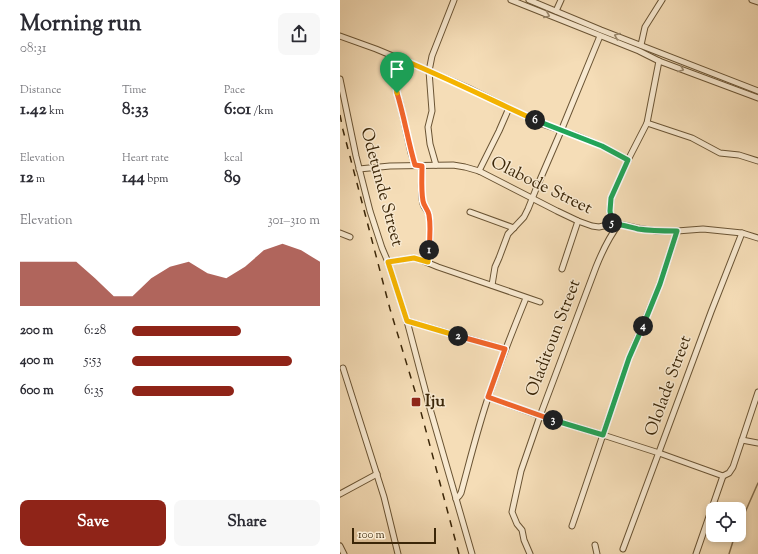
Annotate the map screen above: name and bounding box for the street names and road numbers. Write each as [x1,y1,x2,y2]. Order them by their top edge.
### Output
street label: Odetunde Street [354,125,408,249]
street label: Olabode Street [486,151,596,221]
street label: Oladitoun Street [521,276,587,400]
street label: Ololade Street [640,332,698,440]

